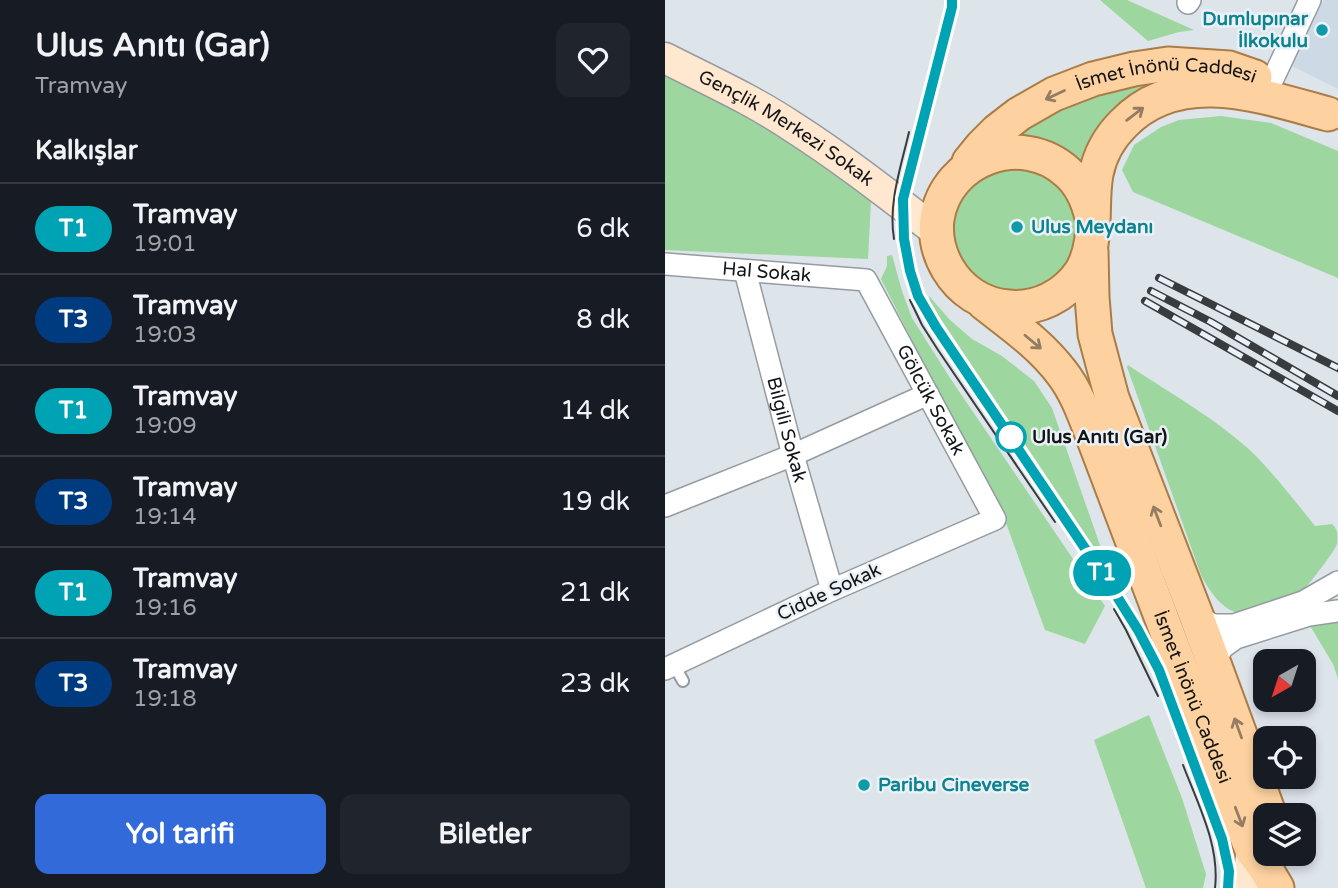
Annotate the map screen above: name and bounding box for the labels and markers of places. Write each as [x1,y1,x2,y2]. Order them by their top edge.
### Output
place label: Dumlupınar İlkokulu [1202,8,1309,52]
marker: Dumlupınar İlkokulu [1314,22,1330,38]
place label: Ulus Meydanı [1031,216,1153,239]
marker: Ulus Meydanı [1009,219,1025,235]
marker: Ulus Anıtı (Gar) [996,422,1026,452]
place label: Ulus Anıtı (Gar) [1032,426,1167,448]
place label: Paribu Cineverse [878,774,1030,796]
marker: Paribu Cineverse [856,777,872,793]

